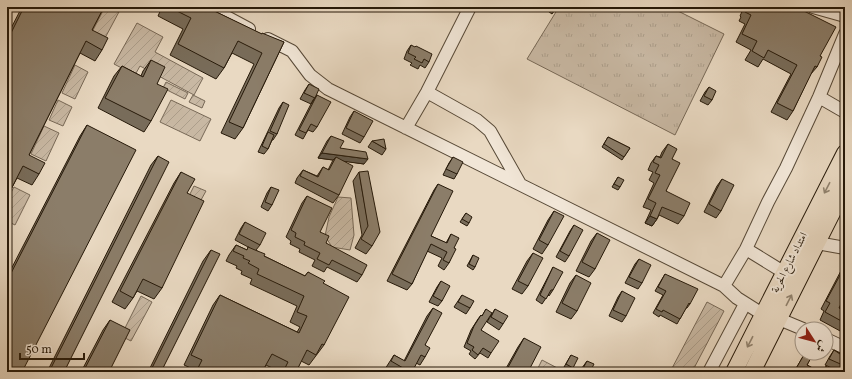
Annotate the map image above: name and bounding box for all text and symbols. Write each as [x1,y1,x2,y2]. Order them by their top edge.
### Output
one-way arrow [823,182,831,194]
street label: امتداد شارع الحرية [768,230,813,296]
one-way arrow [786,294,793,306]
north arrow [794,321,834,361]
scale bar [20,335,84,361]
one-way arrow [746,335,753,347]
text: ش [812,337,830,355]
text: 50 m [26,342,52,358]

